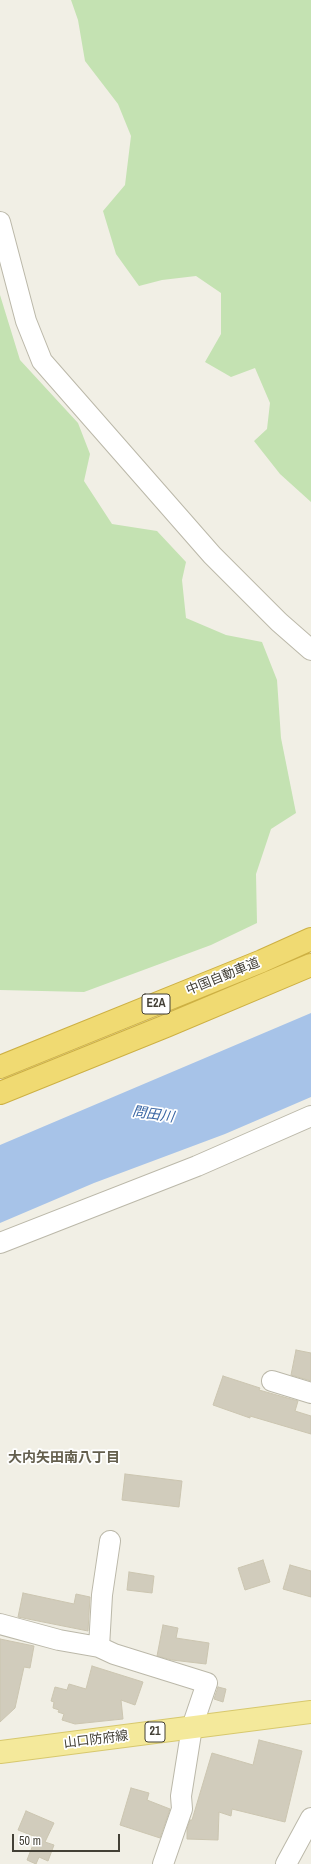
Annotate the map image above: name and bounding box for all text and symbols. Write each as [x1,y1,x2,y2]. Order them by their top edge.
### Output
street label: 中国自動車道 [184,955,262,999]
road number: E2A [142,994,170,1014]
water label: 問田川 [131,1104,175,1126]
district label: 大内矢田南八丁目 [8,1450,120,1466]
road number: 21 [145,1722,165,1742]
street label: 山口防府線 [63,1728,129,1752]
scale bar [14,1826,122,1852]
text: 50 m [19,1833,41,1849]

